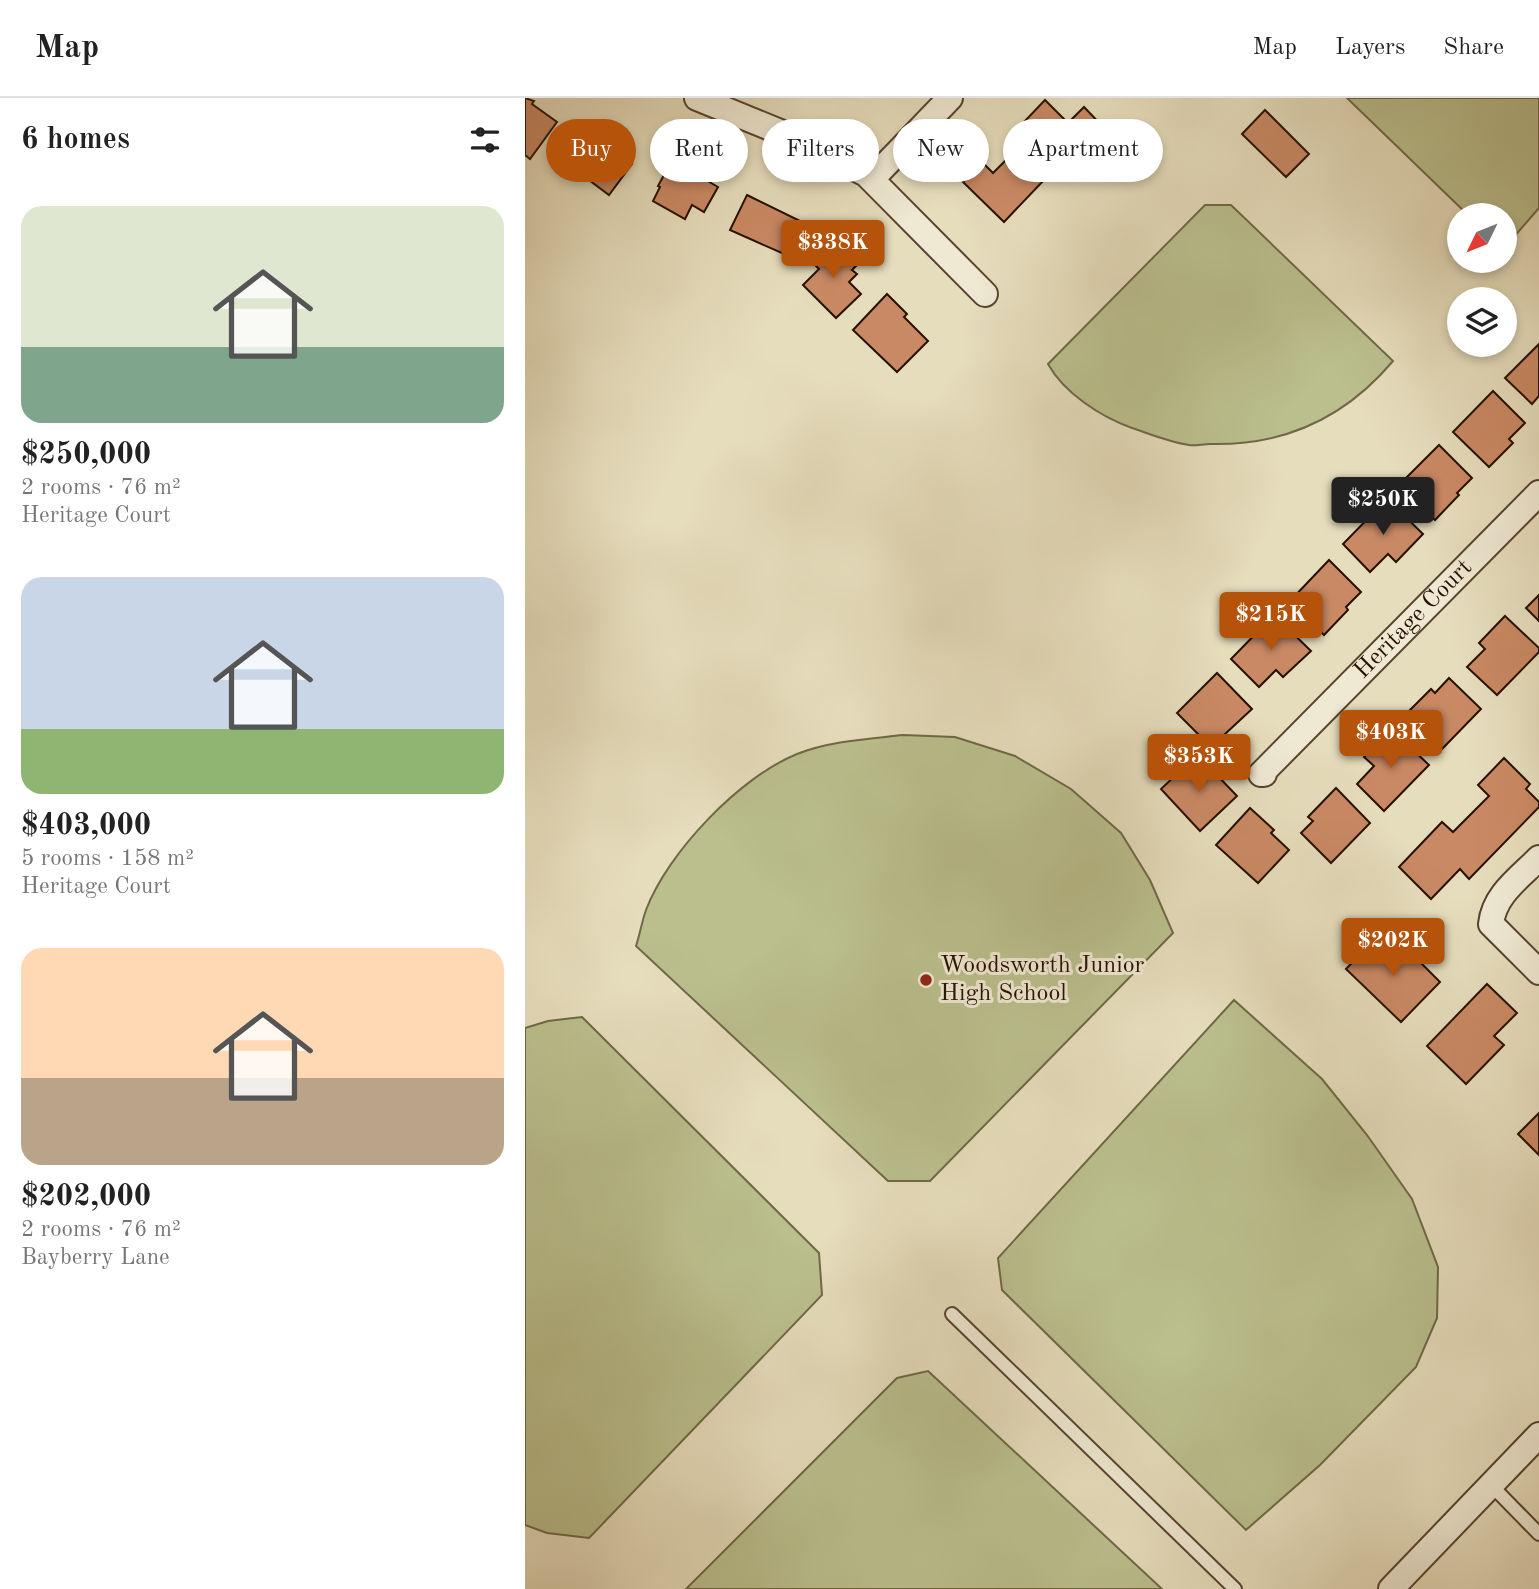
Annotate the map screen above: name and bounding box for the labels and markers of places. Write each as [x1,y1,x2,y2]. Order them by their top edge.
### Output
pin: $338K [784,220,882,280]
pin: $250K [1334,478,1432,537]
pin: $215K [1222,592,1320,652]
pin: $403K [1342,710,1440,770]
pin: $353K [1150,734,1248,794]
pin: $202K [1344,918,1442,978]
place label: Woodsworth Junior High School [940,954,1145,1006]
marker: Woodsworth Junior High School [918,972,934,988]

